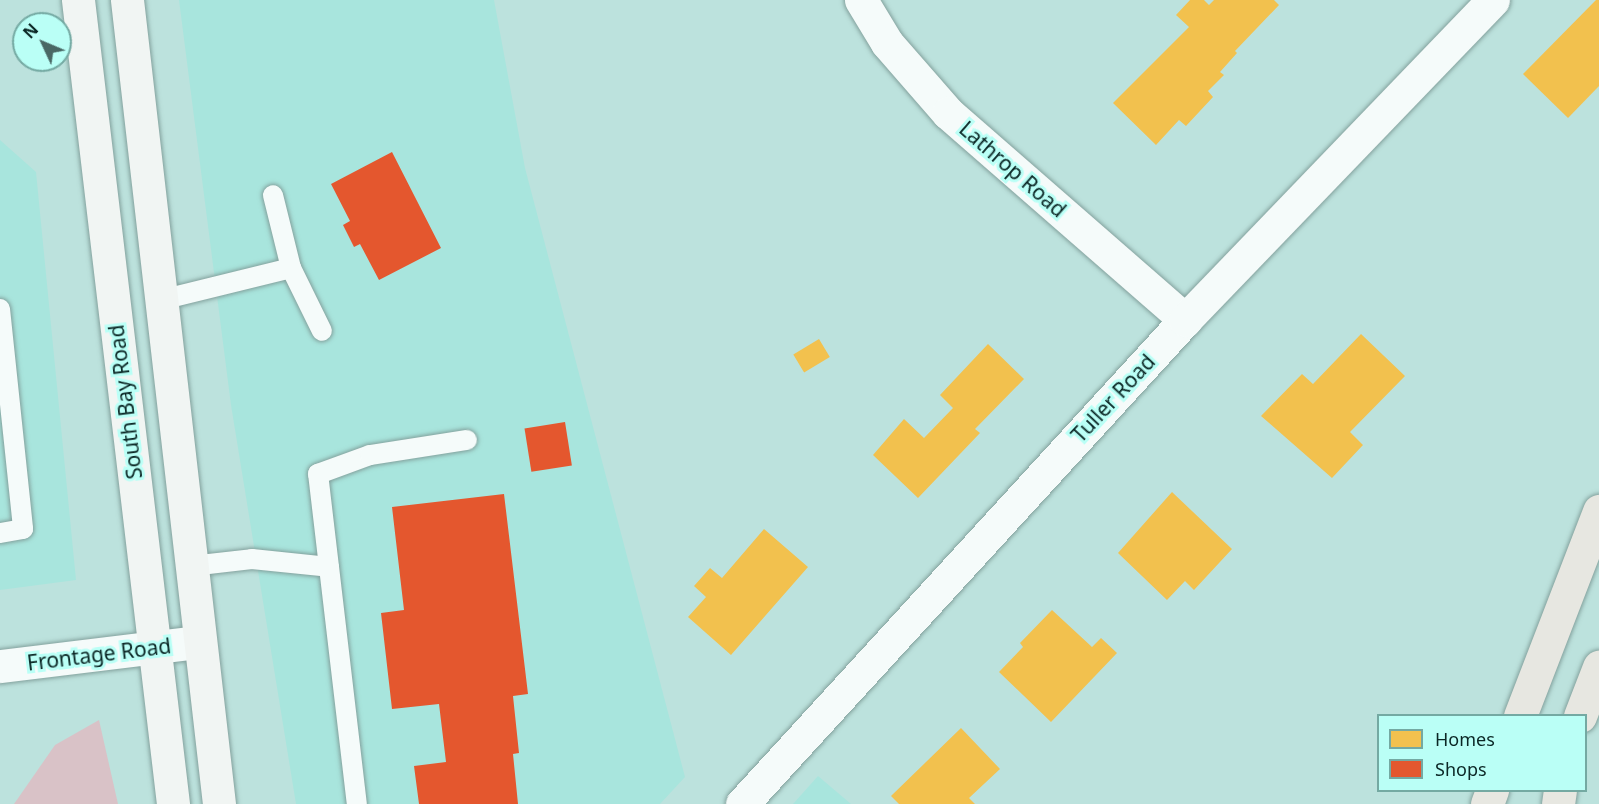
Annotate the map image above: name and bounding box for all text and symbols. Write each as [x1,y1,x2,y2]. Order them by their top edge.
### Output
north arrow [12,12,72,72]
text: N [18,19,43,43]
street label: Lathrop Road [954,116,1072,222]
street label: South Bay Road [103,323,147,481]
street label: Tuller Road [1066,349,1160,447]
street label: Frontage Road [26,633,172,675]
legend [1377,714,1587,792]
text: Homes [1435,727,1495,751]
text: Shops [1435,757,1487,781]

